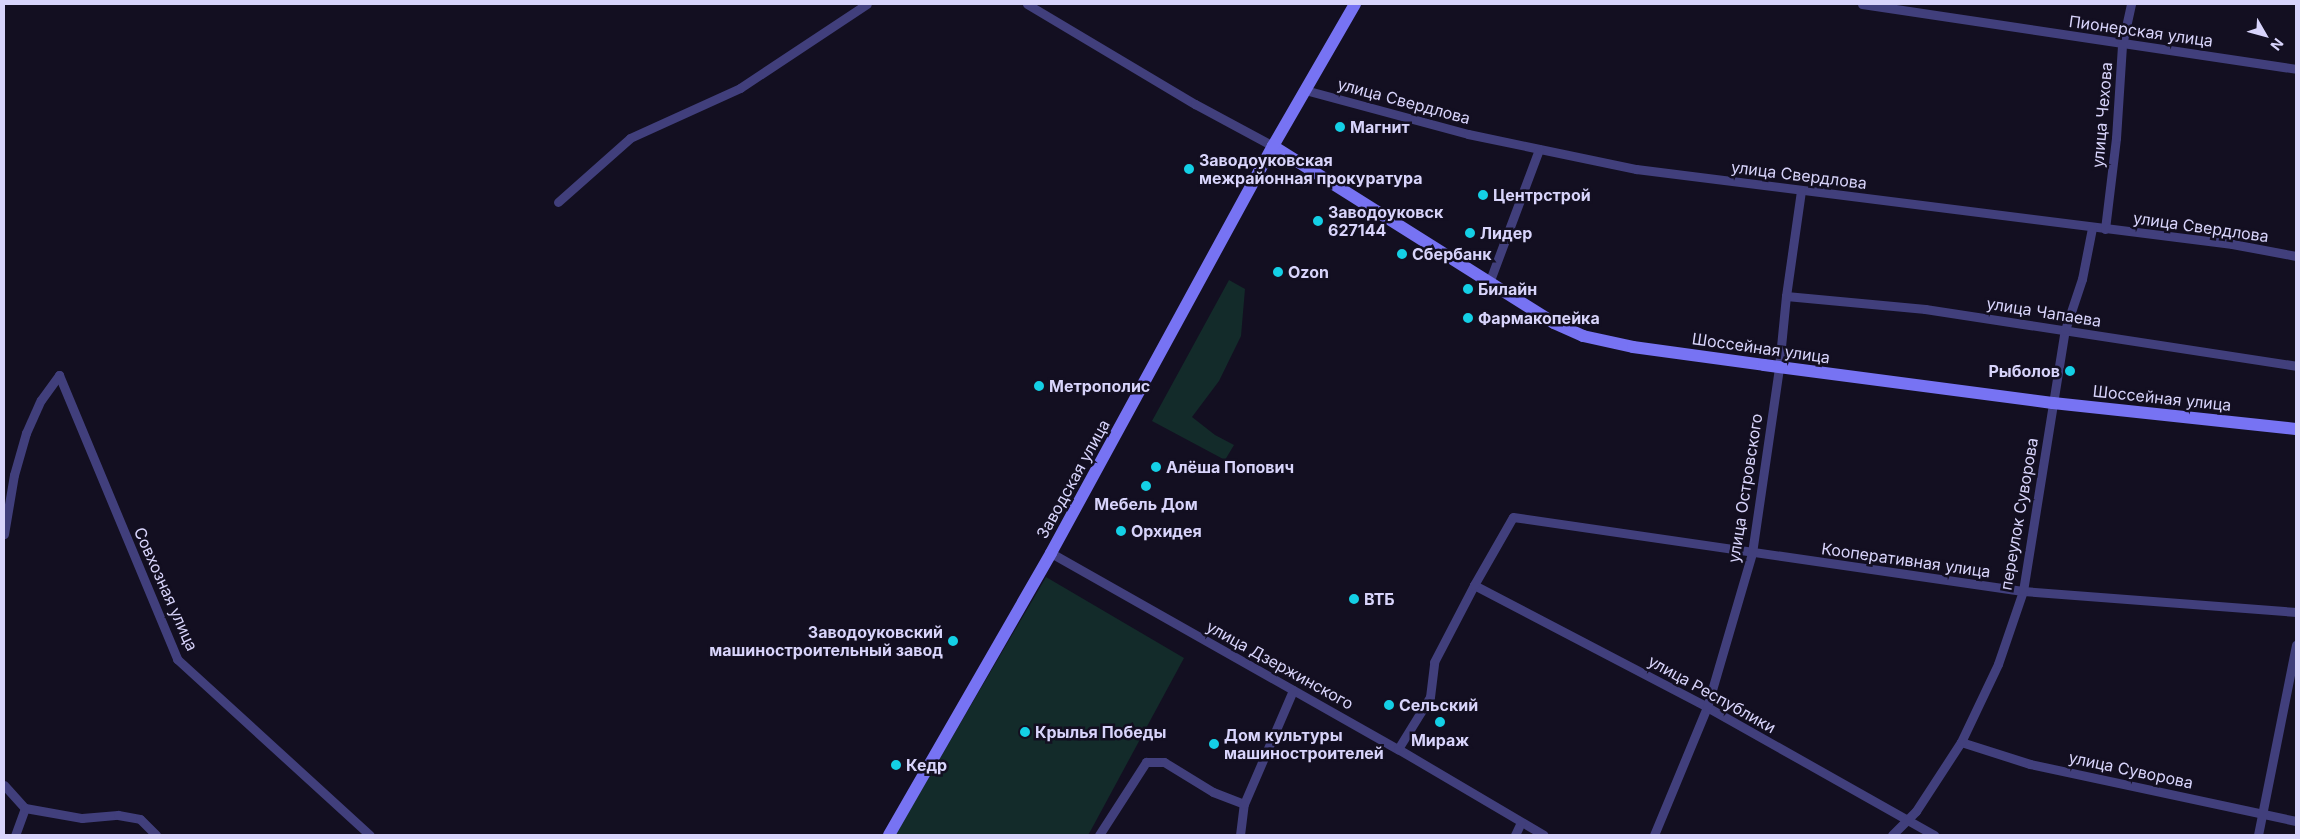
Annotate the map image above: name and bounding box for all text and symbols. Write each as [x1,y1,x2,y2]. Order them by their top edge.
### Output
north arrow [2240,10,2290,60]
street label: Пионерская улица [2068,11,2214,51]
text: N [2267,35,2287,54]
street label: улица Чехова [2088,61,2116,169]
street label: улица Свердлова [1336,74,1472,128]
place label: Магнит [1350,117,1410,137]
marker: Магнит [1334,121,1346,133]
place label: Заводоуковская межрайонная прокуратура [1199,150,1422,188]
street label: улица Свердлова [1730,157,1868,193]
marker: Заводоуковская межрайонная прокуратура [1183,163,1195,175]
place label: Центрстрой [1493,185,1591,205]
marker: Центрстрой [1477,189,1489,201]
place label: Заводоуковск 627144 [1328,202,1443,240]
street label: улица Свердлова [2132,208,2270,246]
marker: Заводоуковск 627144 [1312,215,1324,227]
place label: Лидер [1480,223,1532,243]
marker: Лидер [1464,227,1476,239]
place label: Сбербанк [1412,244,1492,264]
marker: Сбербанк [1396,248,1408,260]
place label: Ozon [1288,262,1329,282]
marker: Ozon [1272,266,1284,278]
place label: Билайн [1478,279,1537,299]
marker: Билайн [1462,283,1474,295]
street label: улица Чапаева [1985,293,2103,331]
place label: Фармакопейка [1478,308,1600,328]
marker: Фармакопейка [1462,312,1474,324]
street label: Шоссейная улица [1691,329,1831,367]
place label: Рыболов [1988,361,2060,381]
marker: Рыболов [2064,365,2076,377]
place label: Метрополис [1049,376,1150,396]
marker: Метрополис [1033,380,1045,392]
street label: Шоссейная улица [2092,381,2232,415]
street label: улица Островского [1724,412,1766,564]
street label: Заводская улица [1032,416,1114,542]
street label: переулок Суворова [1996,436,2042,592]
place label: Алёша Попович [1166,457,1294,477]
marker: Алёша Попович [1150,461,1162,473]
marker: Мебель Дом [1140,480,1152,492]
place label: Мебель Дом [1094,494,1198,514]
place label: Орхидея [1131,521,1202,541]
street label: Совхозная улица [130,524,202,654]
marker: Орхидея [1115,525,1127,537]
street label: Кооперативная улица [1820,539,1992,581]
place label: ВТБ [1364,589,1395,609]
marker: ВТБ [1348,593,1360,605]
street label: улица Дзержинского [1203,617,1357,713]
place label: Заводоуковский машиностроительный завод [709,622,943,660]
marker: Заводоуковский машиностроительный завод [947,635,959,647]
street label: улица Республики [1645,651,1779,737]
place label: Сельский [1399,695,1478,715]
marker: Сельский [1383,699,1395,711]
marker: Мираж [1434,716,1446,728]
place label: Крылья Победы [1035,722,1166,742]
place label: Дом культуры машиностроителей [1224,725,1384,763]
marker: Крылья Победы [1019,726,1031,738]
place label: Мираж [1411,730,1469,750]
marker: Дом культуры машиностроителей [1208,738,1220,750]
street label: улица Суворова [2067,747,2195,793]
place label: Кедр [906,755,947,775]
marker: Кедр [890,759,902,771]

